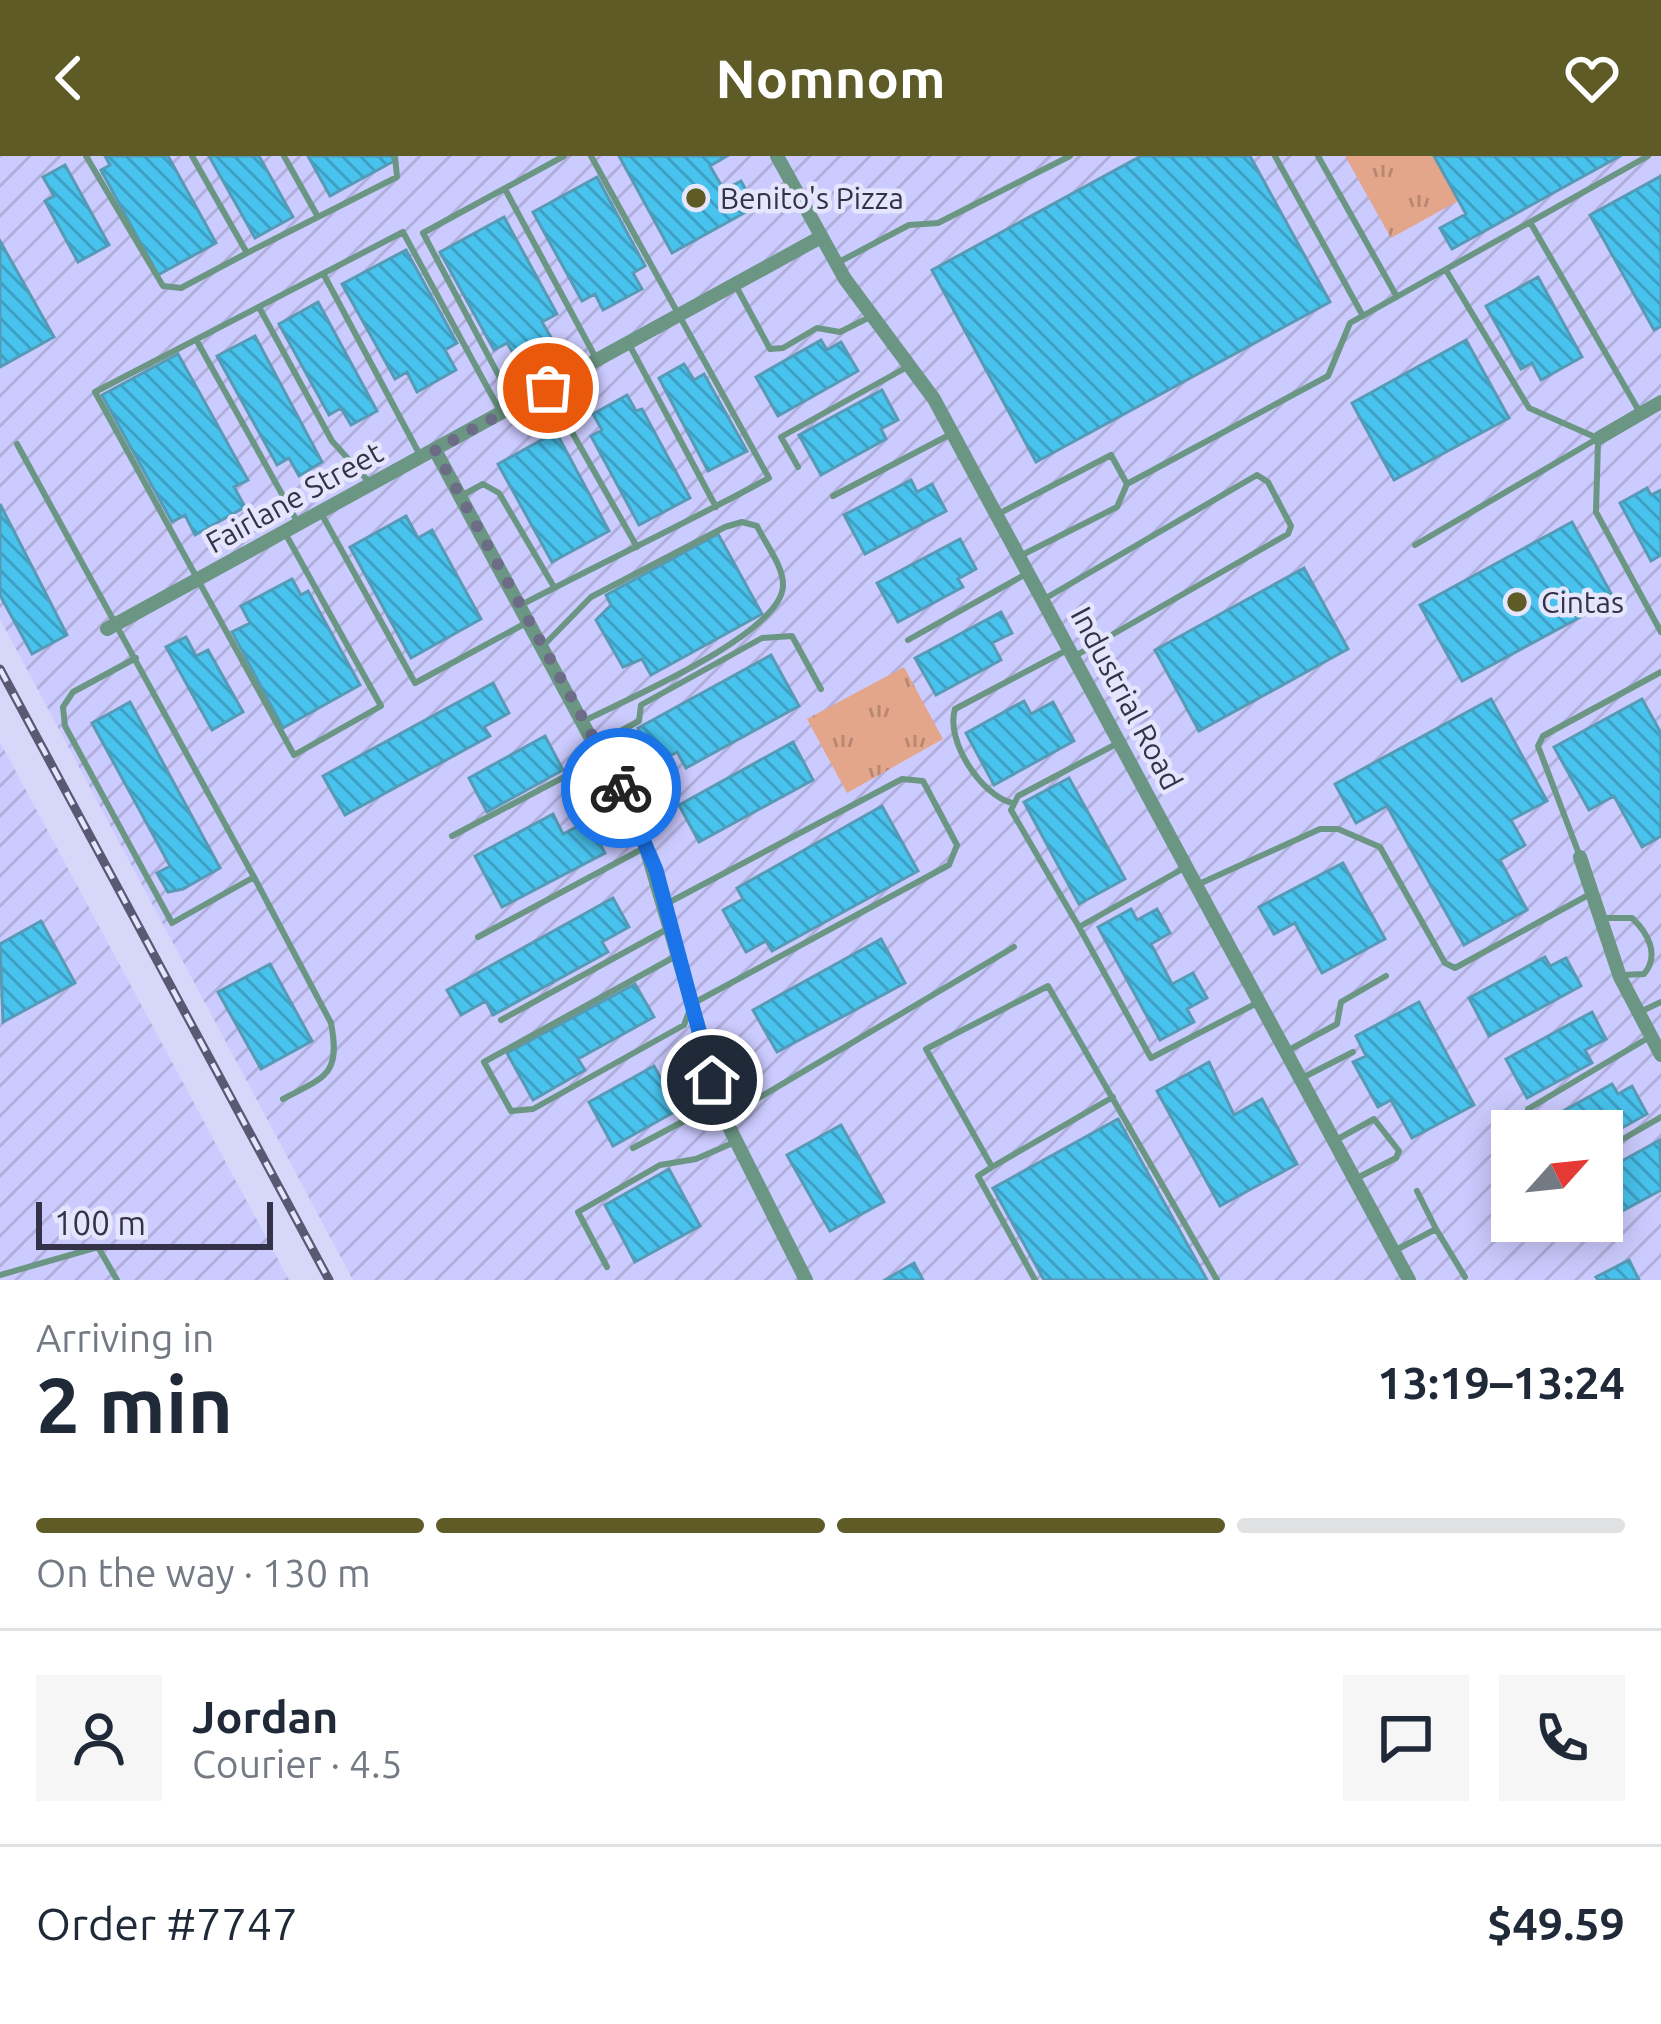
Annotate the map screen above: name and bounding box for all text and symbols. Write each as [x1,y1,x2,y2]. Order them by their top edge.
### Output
icon: back [36,45,102,111]
icon: heart [1559,45,1625,111]
text: Nomnom [716,48,946,108]
place label: Benito's Pizza [720,181,904,215]
marker: Benito's Pizza [683,185,709,211]
pin [497,337,599,439]
icon: bag [515,355,581,421]
street label: Fairlane Street [200,434,388,559]
place label: Cintas [1541,585,1624,619]
marker: Cintas [1504,589,1530,615]
street label: Industrial Road [1065,601,1189,795]
courier [561,728,681,848]
icon: bike [588,755,654,821]
pin [661,1029,763,1131]
icon: home [679,1047,745,1113]
north arrow [1491,1110,1623,1242]
map controls [1491,1110,1623,1242]
scale bar [36,1196,273,1249]
text: 100 m [54,1204,146,1241]
text: Arriving in [36,1316,214,1359]
text: 13:19–13:24 [1377,1357,1625,1408]
text: 2 min [36,1360,233,1448]
text: On the way · 130 m [36,1551,371,1594]
button: person [36,1675,162,1801]
button: chat [1343,1675,1469,1801]
button: phone [1499,1675,1625,1801]
text: Jordan [192,1691,338,1742]
text: Courier · 4.5 [192,1742,403,1785]
text: Order #7747 [36,1898,298,1949]
text: $49.59 [1487,1898,1625,1949]

